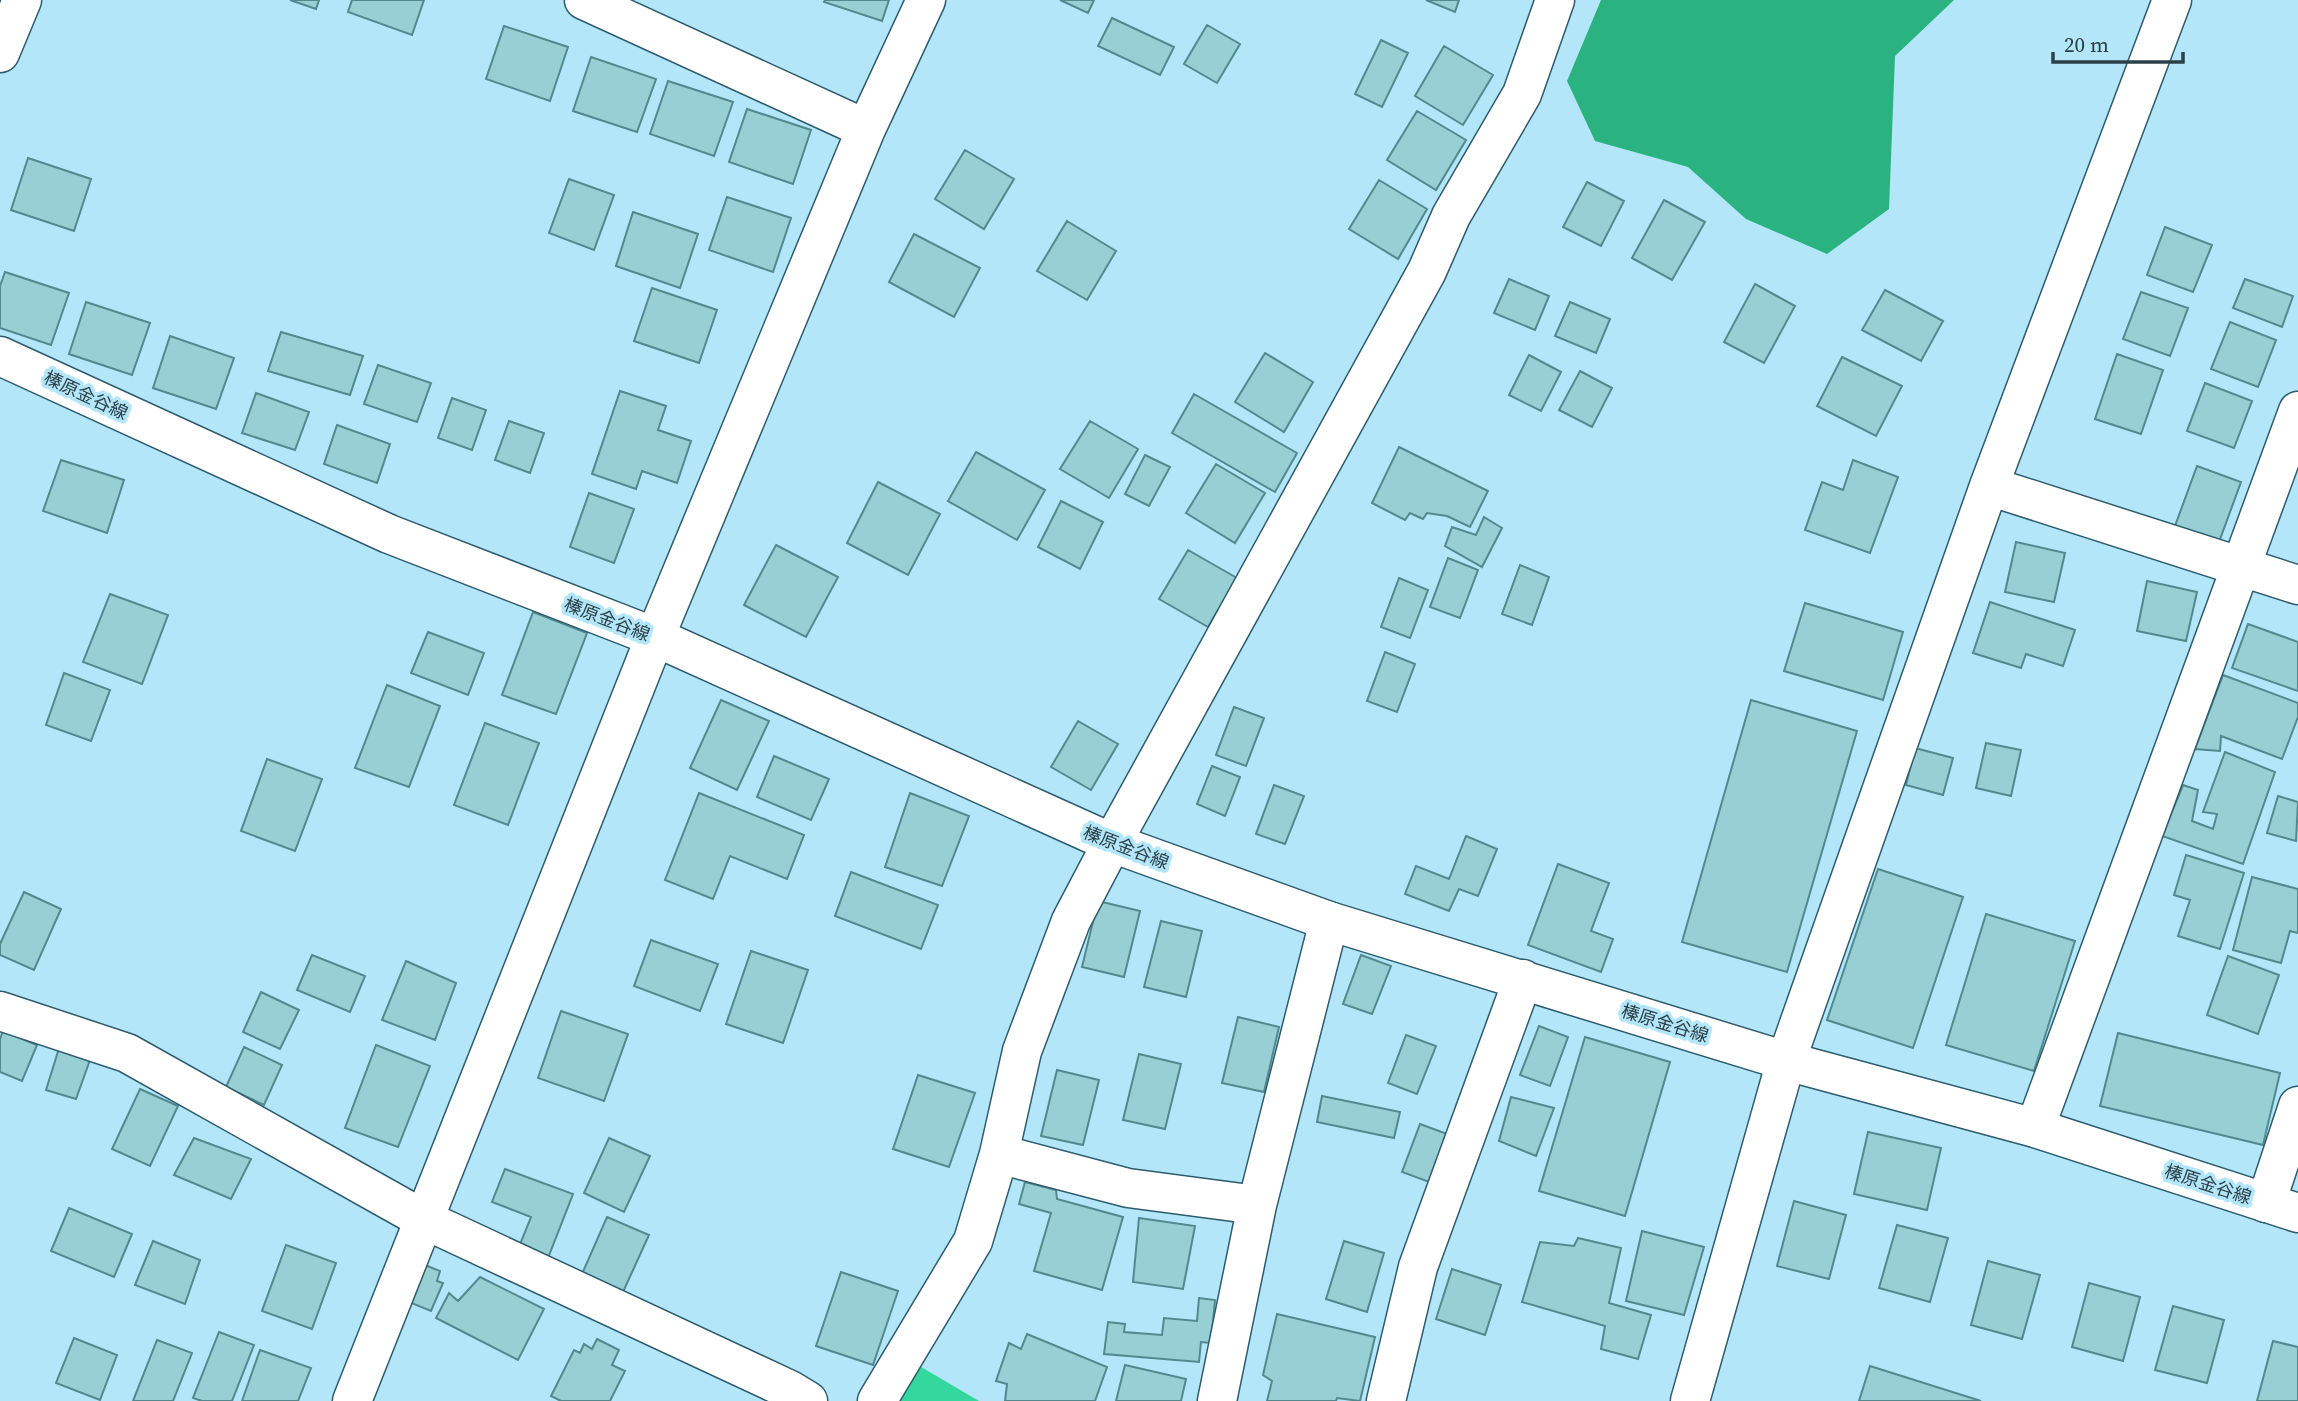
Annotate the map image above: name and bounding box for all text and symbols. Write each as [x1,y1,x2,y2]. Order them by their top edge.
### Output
scale bar [2053,21,2182,65]
text: 20 m [2064,30,2109,59]
street label: 榛原金谷線 [40,365,132,425]
street label: 榛原金谷線 [561,591,653,647]
street label: 榛原金谷線 [1080,819,1172,875]
street label: 榛原金谷線 [1618,998,1712,1048]
street label: 榛原金谷線 [2161,1158,2255,1210]

